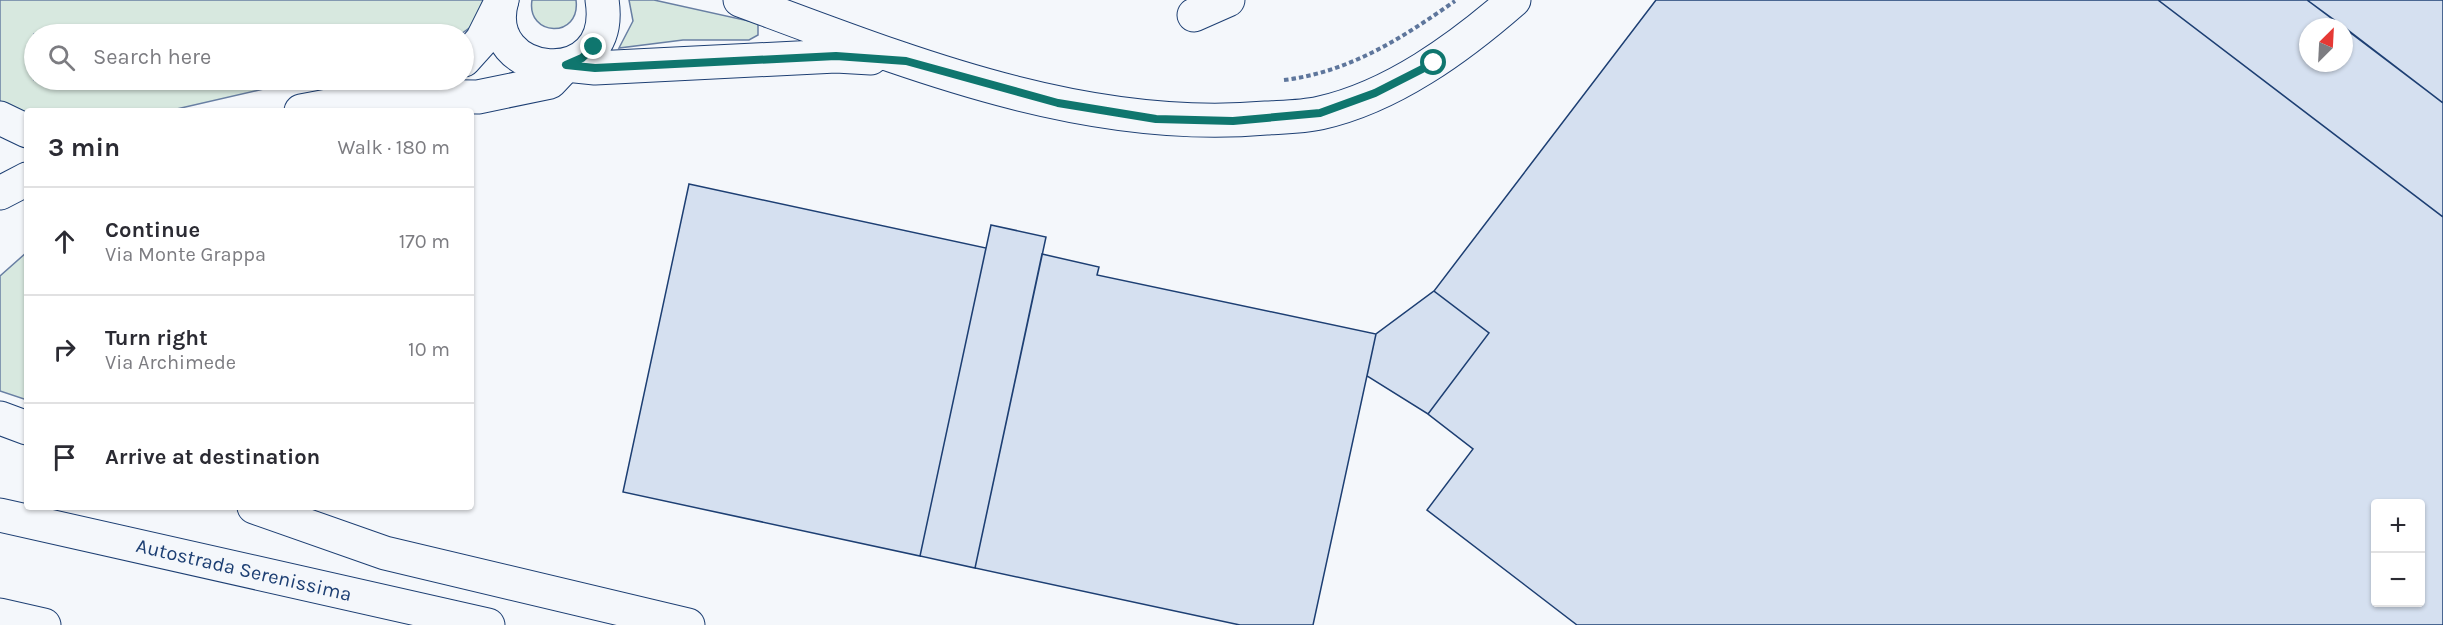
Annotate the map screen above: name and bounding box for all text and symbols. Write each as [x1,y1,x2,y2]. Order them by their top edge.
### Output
north arrow [2299,18,2353,72]
search box [24,24,474,90]
route end [580,33,606,59]
icon: search [45,41,78,74]
text: Search here [93,44,211,70]
route start [1420,49,1446,75]
text: 3 min [48,132,120,163]
text: Walk · 180 m [338,136,450,159]
text: Continue [105,217,200,243]
icon: ahead [48,225,81,258]
text: 170 m [399,230,450,253]
text: Via Monte Grappa [105,243,266,266]
text: Turn right [105,325,208,351]
icon: right [48,333,81,366]
text: 10 m [408,338,450,361]
text: Via Archimede [105,351,236,374]
icon: arrive [48,441,81,474]
text: Arrive at destination [105,444,320,470]
map controls [2371,499,2425,607]
button: + [2371,499,2425,553]
street label: Autostrada Serenissima [134,534,354,606]
button: − [2371,553,2425,607]

